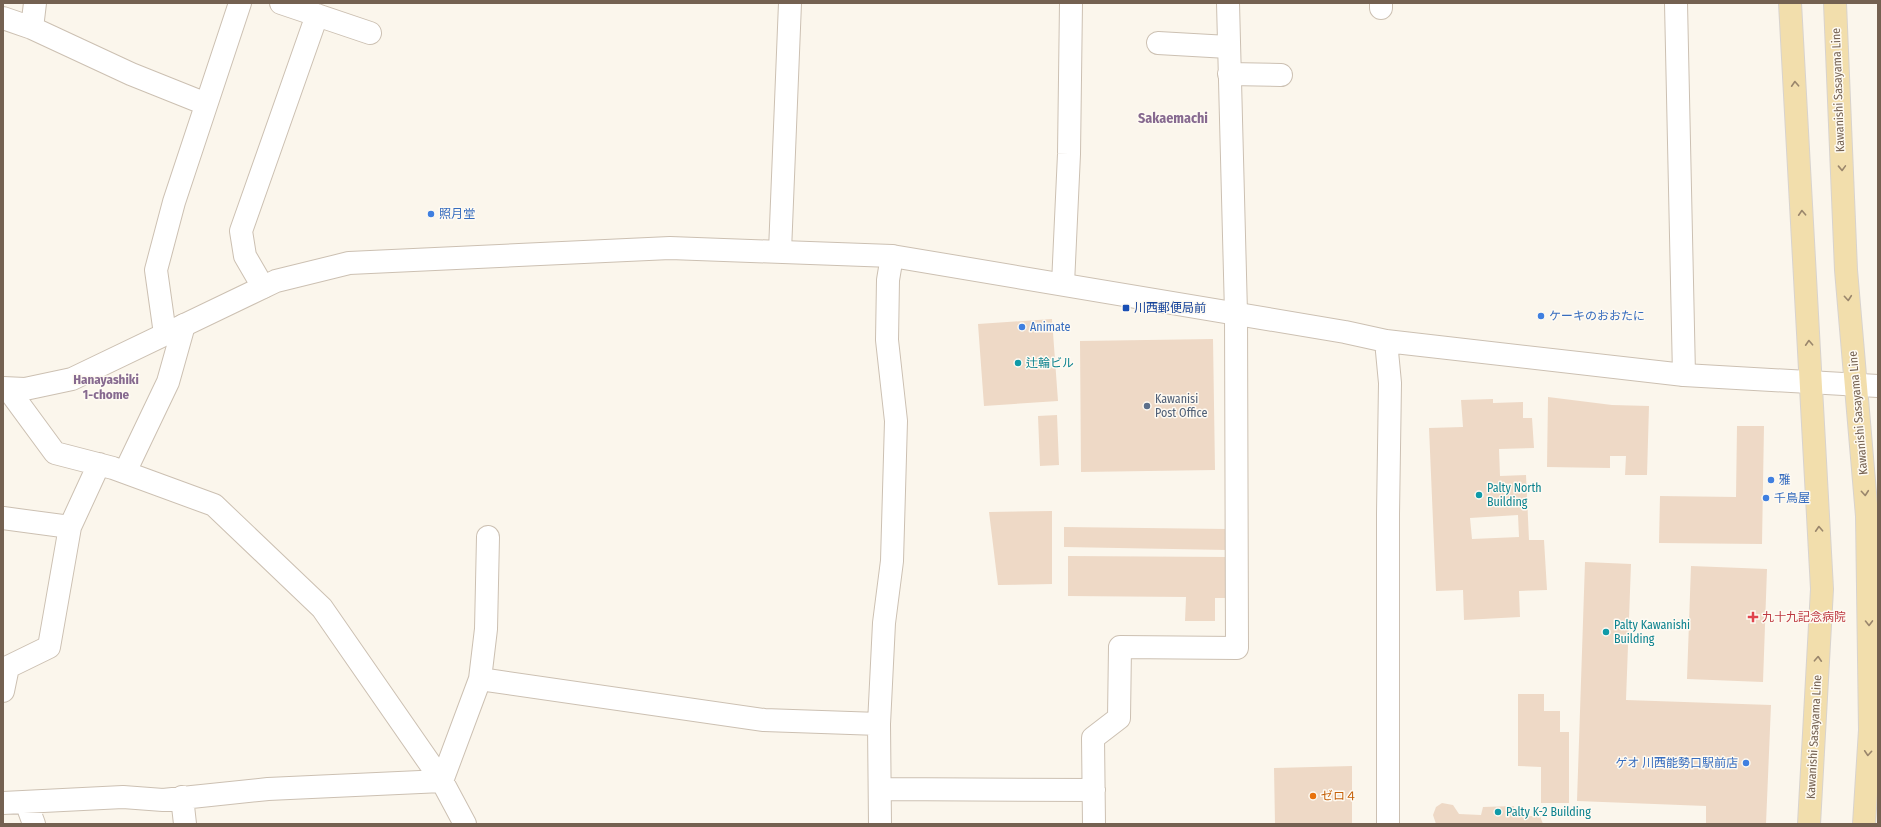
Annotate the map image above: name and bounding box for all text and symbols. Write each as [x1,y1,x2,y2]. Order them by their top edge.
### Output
street label: Kawanishi Sasayama Line [1829,28,1847,152]
one-way arrow [1790,81,1799,87]
district label: Sakaemachi [1138,110,1208,127]
one-way arrow [1837,165,1846,171]
place label: 照月堂 [439,207,475,221]
marker: 照月堂 [426,209,436,219]
one-way arrow [1797,210,1806,216]
one-way arrow [1844,295,1853,301]
place label: 川西郵便局前 [1134,301,1206,315]
marker: 川西郵便局前 [1121,303,1131,313]
place label: ケーキのおおたに [1549,309,1645,323]
marker: ケーキのおおたに [1536,311,1546,321]
place label: Animate [1030,320,1071,334]
marker: Animate [1017,322,1027,332]
one-way arrow [1804,340,1813,346]
street label: Kawanishi Sasayama Line [1846,350,1870,476]
place label: 辻輪ビル [1026,356,1074,370]
marker: 辻輪ビル [1013,358,1023,368]
district label: Hanayashiki 1-chome [73,372,139,402]
place label: Kawanisi Post Office [1155,392,1207,420]
marker: Kawanisi Post Office [1142,401,1152,411]
place label: 雅 [1779,473,1791,487]
marker: 雅 [1766,475,1776,485]
place label: Palty North Building [1487,481,1542,509]
marker: Palty North Building [1474,490,1484,500]
one-way arrow [1861,490,1870,496]
place label: 千鳥屋 [1774,491,1810,505]
marker: 千鳥屋 [1761,493,1771,503]
one-way arrow [1815,526,1823,532]
place label: 九十九記念病院 [1762,610,1846,624]
marker: 九十九記念病院 [1747,611,1759,623]
place label: Palty Kawanishi Building [1614,618,1690,646]
one-way arrow [1864,620,1873,626]
marker: Palty Kawanishi Building [1601,627,1611,637]
one-way arrow [1814,656,1823,662]
street label: Kawanishi Sasayama Line [1804,674,1824,799]
one-way arrow [1864,750,1873,756]
place label: ゲオ 川西能勢口駅前店 [1615,756,1738,770]
marker: ゲオ 川西能勢口駅前店 [1741,758,1751,768]
place label: ゼロ４ [1321,789,1357,803]
marker: ゼロ４ [1308,791,1318,801]
place label: Palty K-2 Building [1506,805,1591,819]
marker: Palty K-2 Building [1493,807,1503,817]

